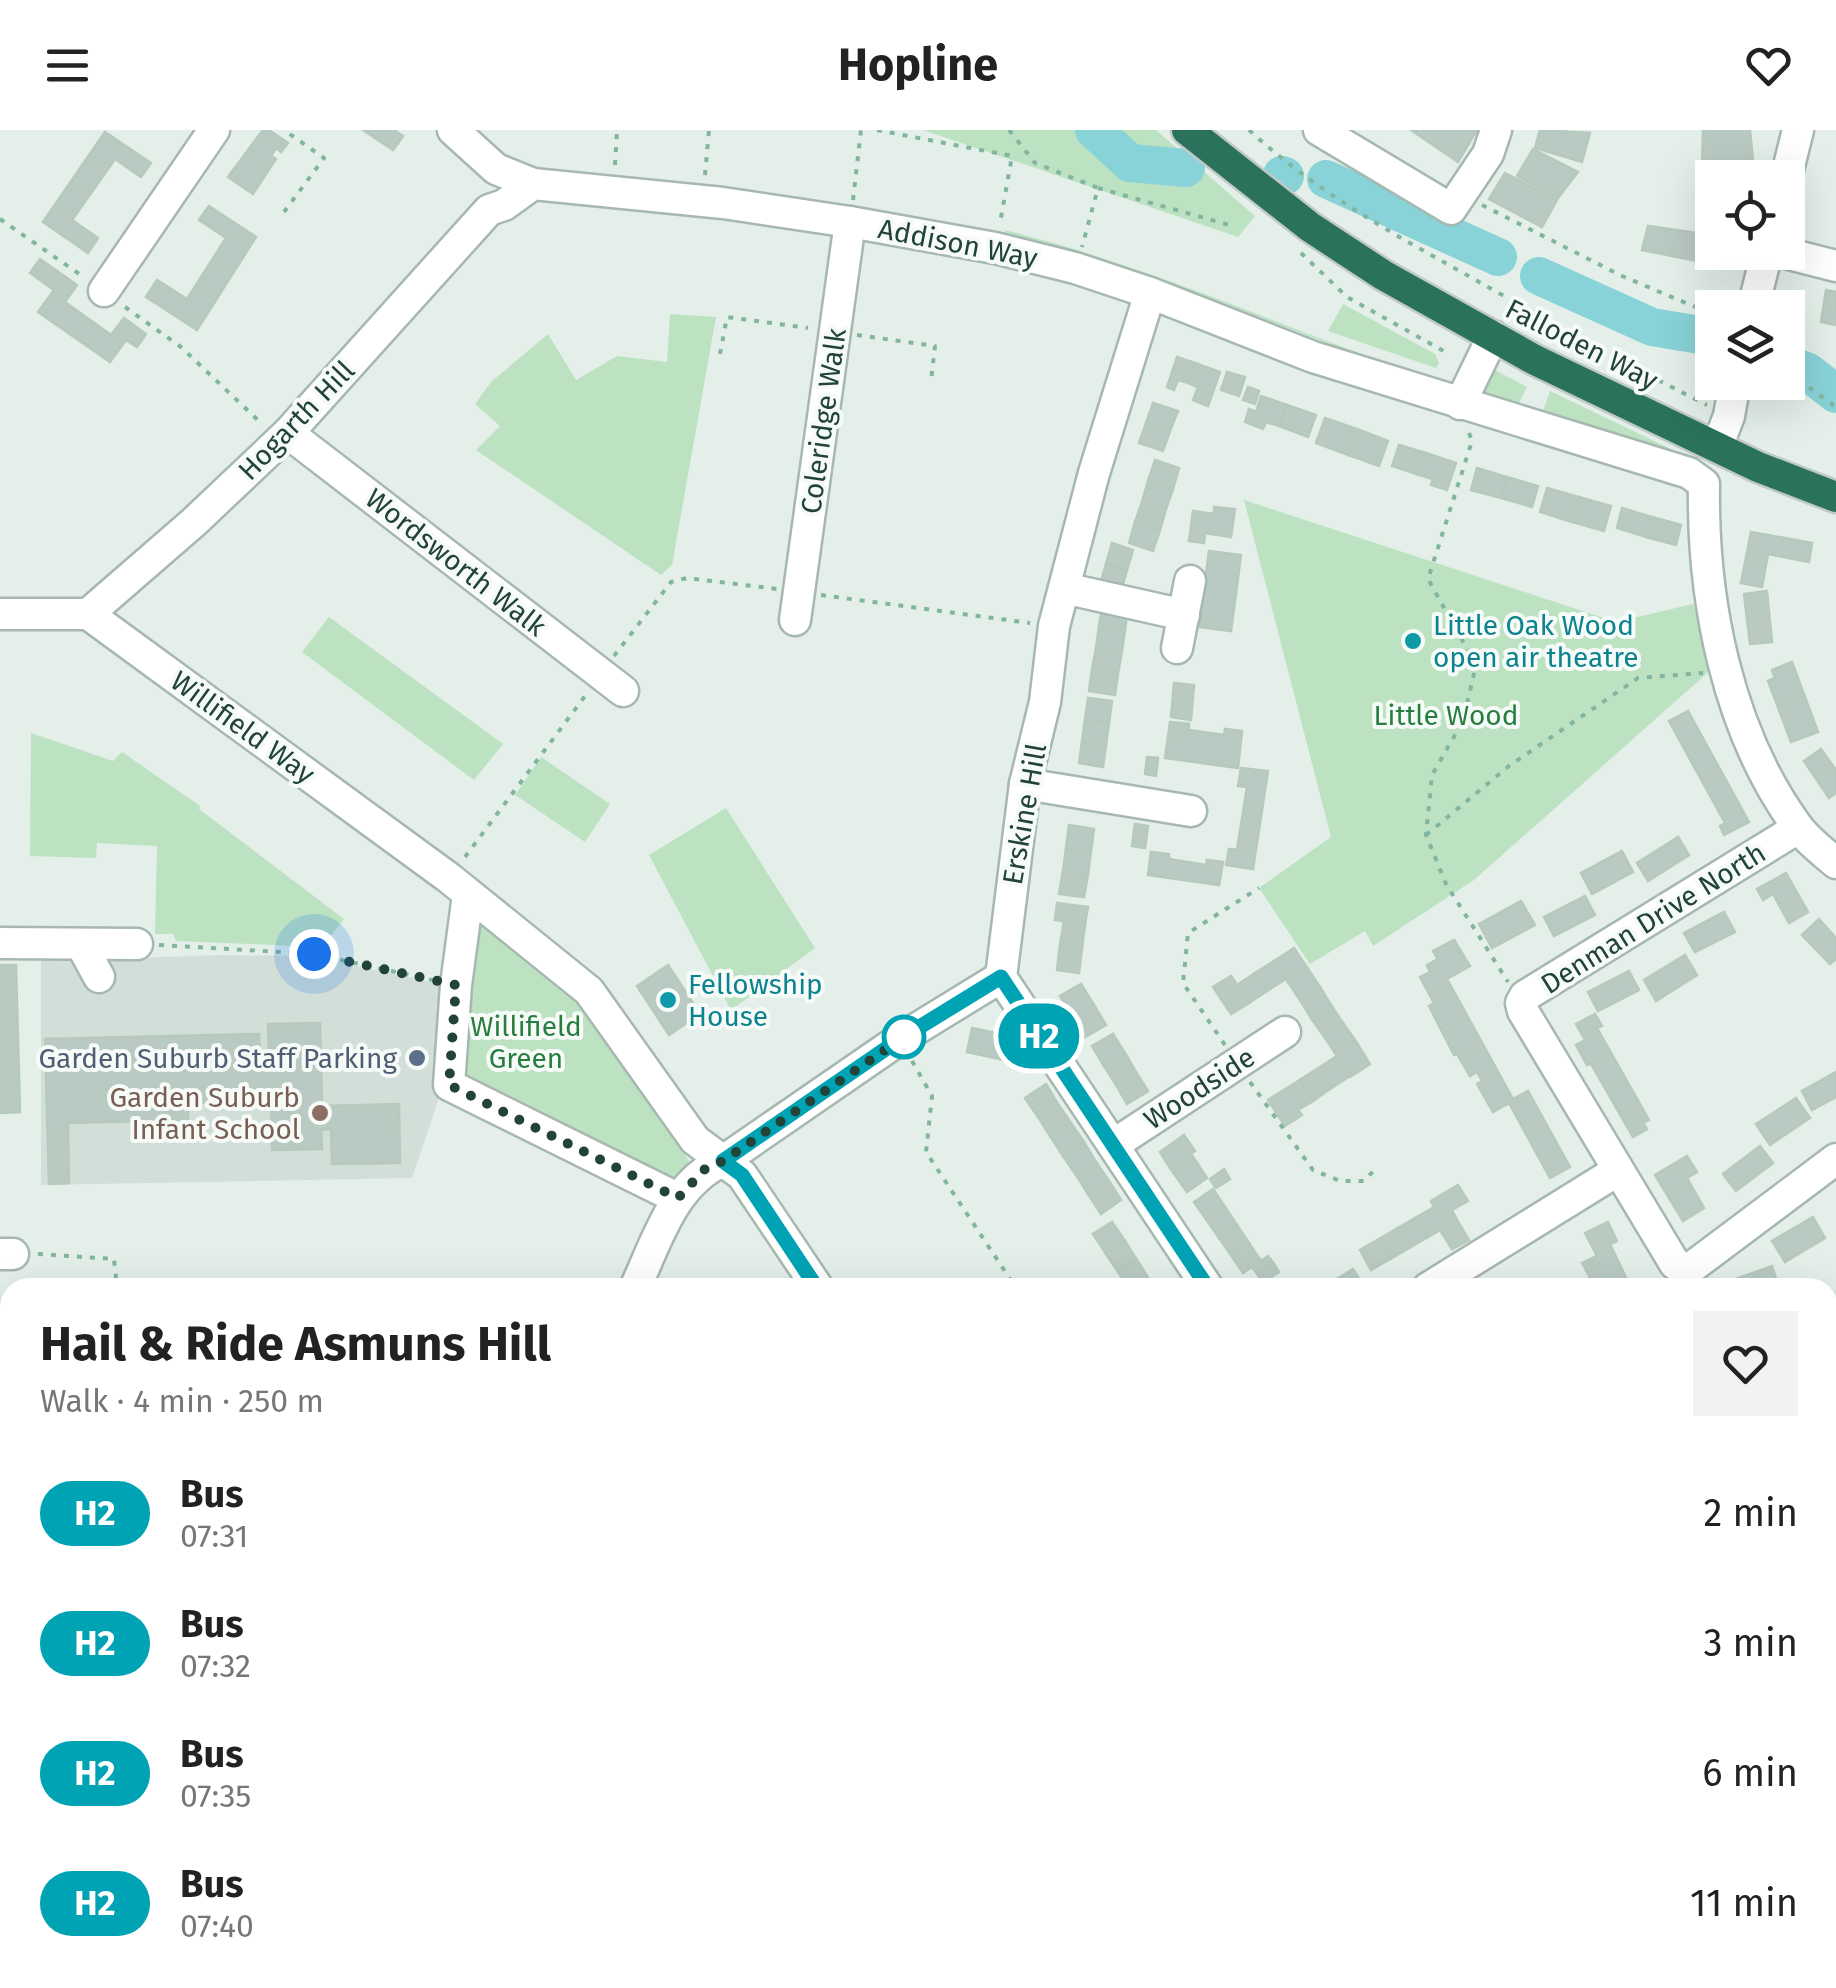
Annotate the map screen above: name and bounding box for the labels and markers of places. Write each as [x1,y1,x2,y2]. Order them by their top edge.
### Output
place label: Little Oak Wood open air theatre [1433,609,1639,674]
marker: Little Oak Wood open air theatre [1402,630,1424,652]
place label: Fellowship House [688,968,823,1033]
marker: Fellowship House [657,989,679,1011]
unlabelled marker [883,1016,925,1058]
place label: Garden Suburb Staff Parking [38,1042,397,1075]
marker: Garden Suburb Staff Parking [406,1047,428,1069]
place label: Garden Suburb Infant School [109,1081,300,1146]
marker: Garden Suburb Infant School [309,1102,331,1124]

